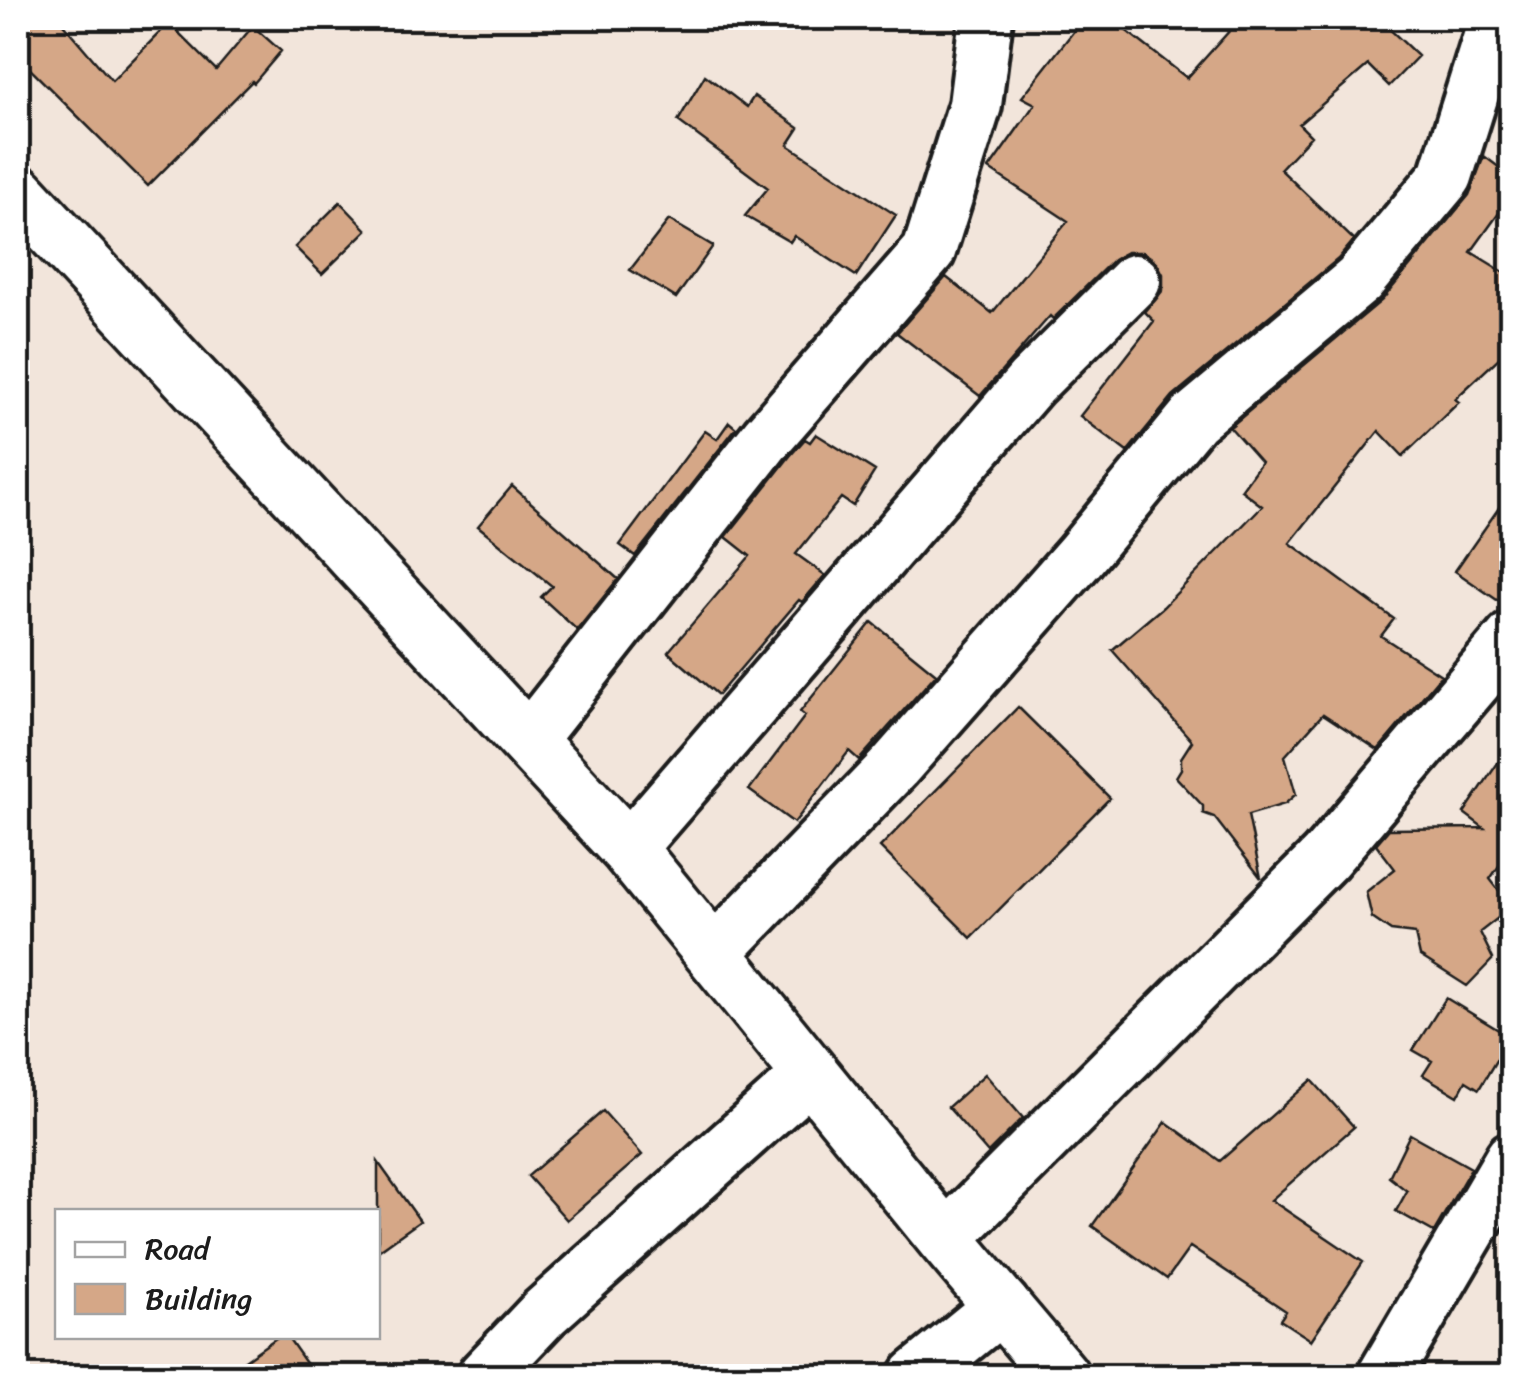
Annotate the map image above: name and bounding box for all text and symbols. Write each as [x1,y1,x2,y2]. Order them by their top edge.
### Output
legend [55,1209,380,1339]
text: Road [145,1222,212,1276]
text: Building [145,1272,252,1326]

